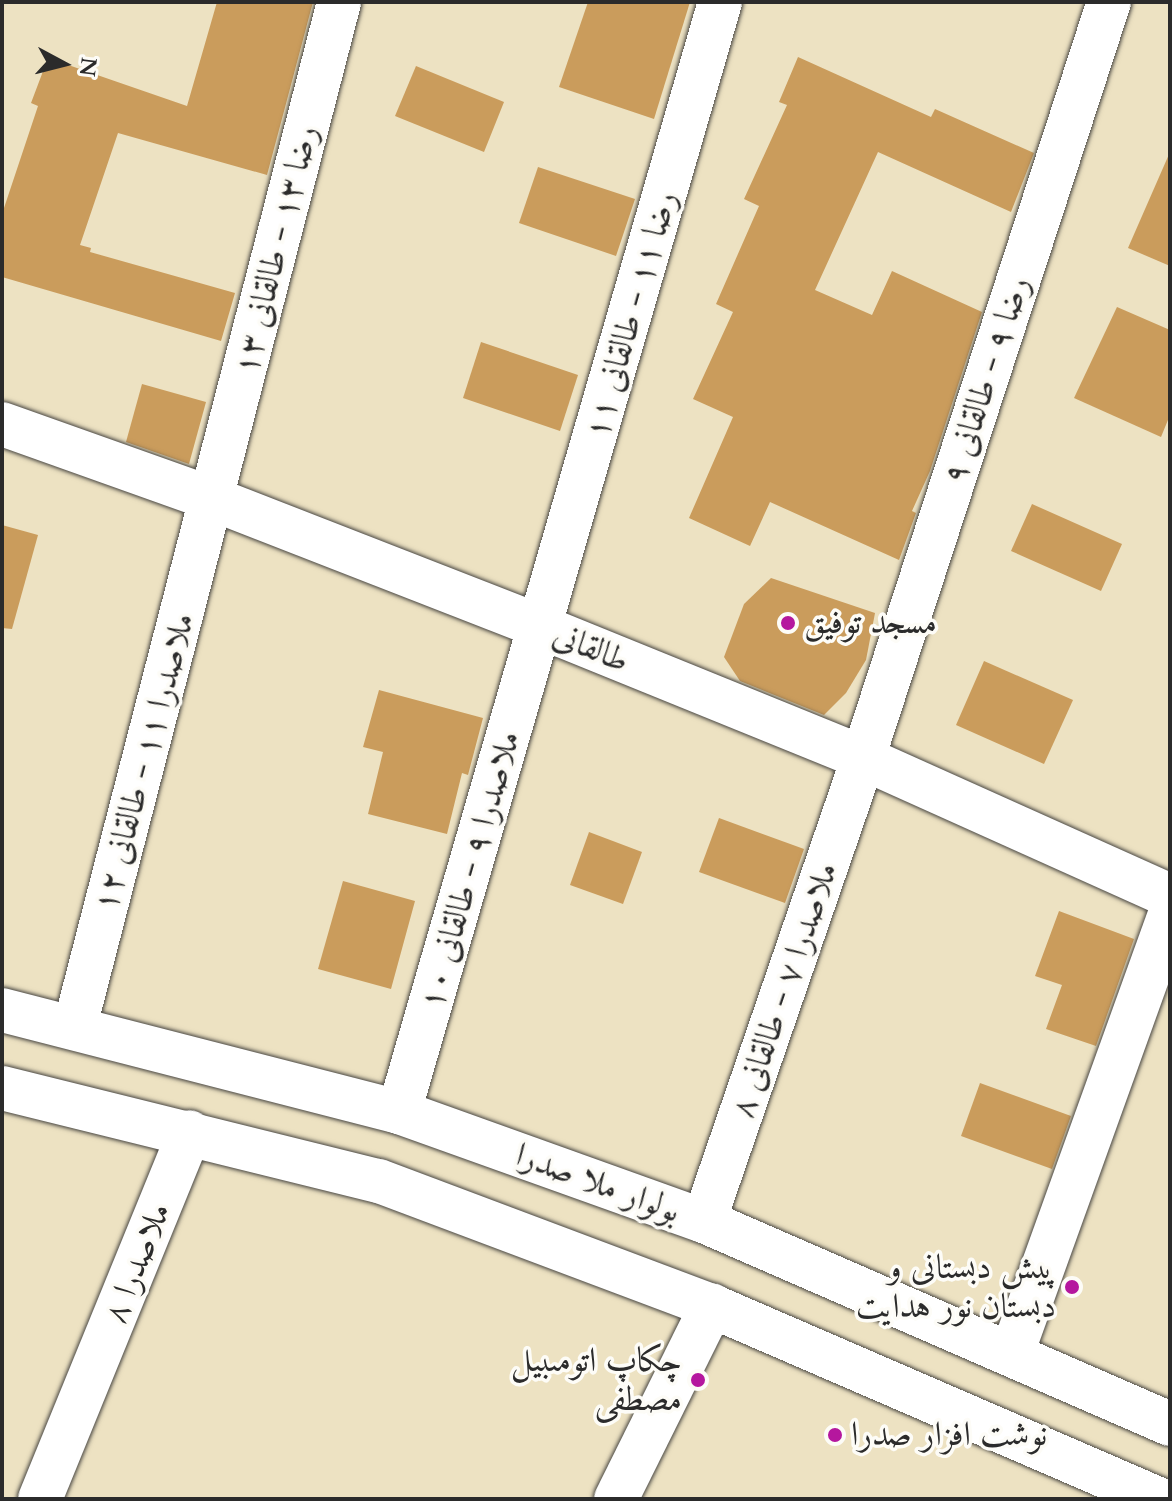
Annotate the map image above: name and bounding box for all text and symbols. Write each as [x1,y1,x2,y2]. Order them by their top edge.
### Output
north arrow [24,24,104,104]
text: N [72,56,104,78]
street label: رضا ۱۳ - طالقانی ۱۳ [225,121,327,379]
street label: رضا ۱۱ - طالقانی ۱۱ [576,187,686,443]
street label: رضا ۹ - طالقانی ۹ [933,271,1039,489]
place label: مسجد توفیق [804,603,937,643]
street label: ملاصدرا ۱۱ - طالقانی ۱۲ [85,608,203,916]
street label: طالقانی [547,614,635,682]
marker: مسجد توفیق [779,614,797,632]
street label: ملاصدرا ۹ - طالقانی ۱۰ [411,726,529,1014]
street label: ملاصدرا ۷ - طالقانی ۸ [721,857,847,1123]
street label: بولوار ملا صدرا [510,1134,686,1232]
street label: ملاصدرا ۸ [94,1197,180,1329]
place label: پیش دبستانی و دبستان نور هدایت [856,1247,1056,1326]
marker: پیش دبستانی و دبستان نور هدایت [1063,1278,1081,1296]
place label: چکاپ اتومىبیل مصطفی [511,1340,682,1420]
marker: چکاپ اتومىبیل مصطفی [689,1371,707,1389]
place label: نوشت افزار صدرا [851,1415,1047,1455]
marker: نوشت افزار صدرا [826,1426,844,1444]

